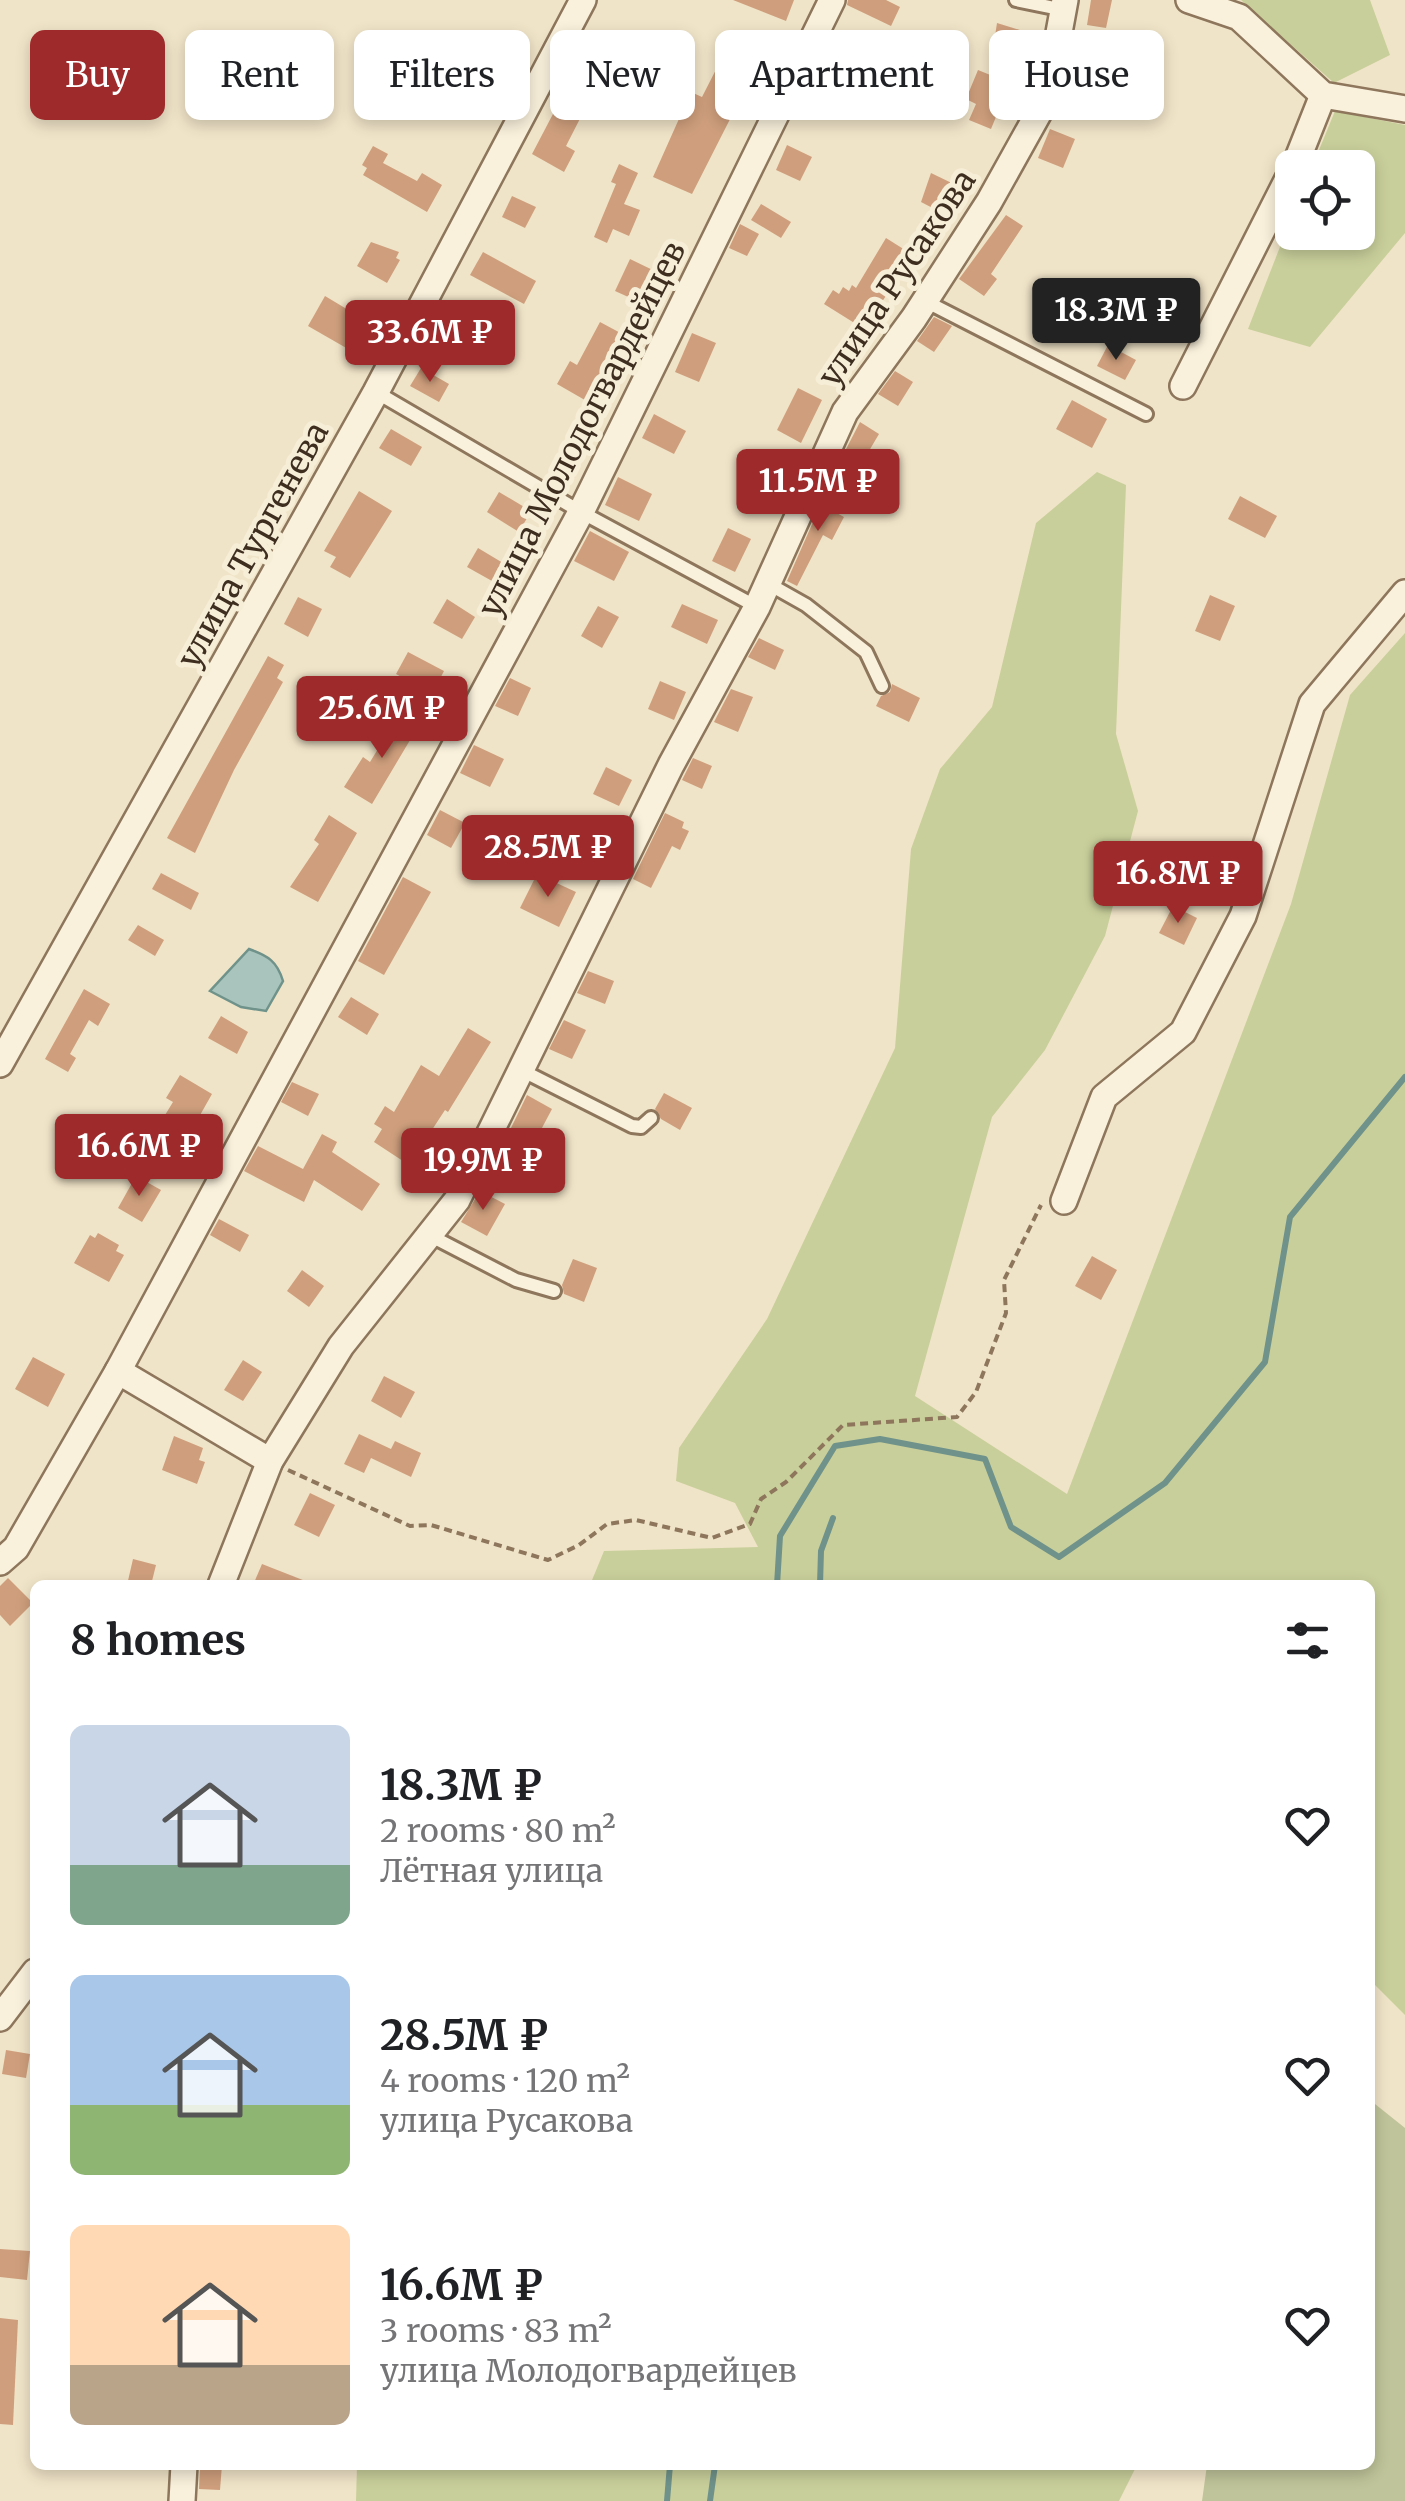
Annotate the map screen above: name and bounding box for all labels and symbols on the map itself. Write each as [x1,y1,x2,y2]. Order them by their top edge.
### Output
street label: улица Русакова [810,162,984,394]
street label: улица Молодогвардейцев [470,234,694,624]
pin: 18.3M ₽ [1024,278,1208,363]
pin: 33.6M ₽ [338,300,522,385]
street label: улица Тургенева [169,415,337,675]
pin: 11.5M ₽ [726,449,910,534]
pin: 25.6M ₽ [290,676,474,761]
pin: 28.5M ₽ [456,815,640,900]
pin: 16.8M ₽ [1086,841,1270,926]
pin: 16.6M ₽ [47,1114,231,1199]
pin: 19.9M ₽ [391,1128,575,1213]

